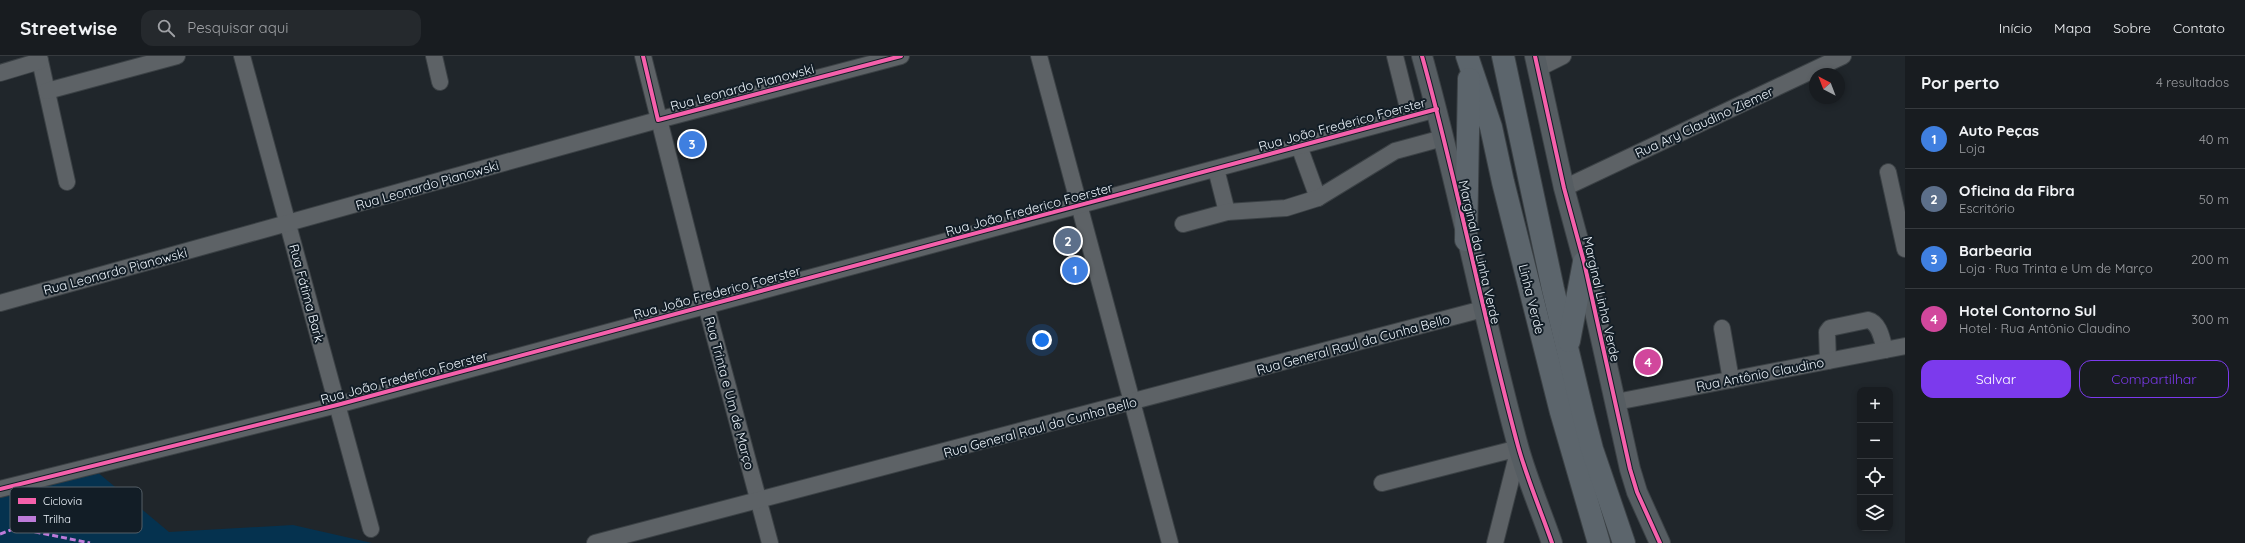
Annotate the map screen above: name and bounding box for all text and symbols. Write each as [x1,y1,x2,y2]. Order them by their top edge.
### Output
search box [141,10,421,46]
text: Streetwise [20,16,117,40]
icon: search [155,17,177,39]
text: Pesquisar aqui [187,18,289,37]
text: Início [1999,19,2032,37]
text: Mapa [2054,19,2091,37]
text: Sobre [2113,19,2151,37]
text: Contato [2173,19,2225,37]
street label: Rua Leonardo Pianowski [668,60,816,114]
north arrow [1809,68,1845,104]
text: Por perto [1921,72,1999,93]
text: 4 resultados [2156,74,2229,90]
street label: Rua Ary Claudino Ziemer [1632,83,1776,161]
street label: Rua João Frederico Foerster [1257,94,1427,154]
text: Auto Peças [1959,121,2039,140]
pin: 3 [679,129,705,159]
text: 1 [1931,131,1937,147]
text: 40 m [2199,131,2229,147]
text: Loja [1959,140,1985,156]
street label: Rua Leonardo Pianowski [354,157,500,213]
street label: Marginal da Linha Verde [1456,178,1504,326]
street label: Rua João Frederico Foerster [944,179,1114,239]
text: Oficina da Fibra [1959,181,2075,200]
text: 2 [1930,191,1938,207]
text: 50 m [2199,191,2229,207]
text: Escritório [1959,200,2015,216]
pin: 2 [1055,226,1081,256]
street label: Marginal Linha Verde [1580,235,1624,363]
text: Barbearia [1959,241,2032,260]
street label: Rua Fátima Bark [286,242,328,344]
street label: Rua Leonardo Pianowski [41,244,189,298]
text: 3 [1931,251,1937,267]
text: 200 m [2191,251,2229,267]
pin: 1 [1062,255,1088,285]
text: Loja · Rua Trinta e Um de Março [1959,260,2153,276]
street label: Rua João Frederico Foerster [632,262,802,322]
street label: Linha Verde [1516,262,1548,336]
text: Hotel Contorno Sul [1959,301,2096,320]
street label: Rua General Raul da Cunha Bello [1255,310,1451,378]
text: 4 [1930,311,1938,327]
text: 300 m [2191,311,2229,327]
street label: Rua Trinta e Um de Março [702,315,758,472]
text: Hotel · Rua Antônio Claudino [1959,320,2130,336]
your location [1032,330,1052,350]
street label: Rua João Frederico Foerster [319,347,489,407]
pin: 4 [1635,347,1661,377]
street label: Rua Antônio Claudino [1695,354,1825,394]
button: Salvar [1921,360,2071,398]
button: Compartilhar [2079,360,2229,398]
map controls [1857,387,1893,531]
button: + [1857,387,1893,423]
street label: Rua General Raul da Cunha Bello [942,393,1138,461]
button: − [1857,423,1893,459]
button: locate [1857,459,1893,495]
legend [10,487,142,533]
text: Ciclovia [43,494,82,508]
button: layers [1857,495,1893,531]
text: Trilha [43,512,71,526]

